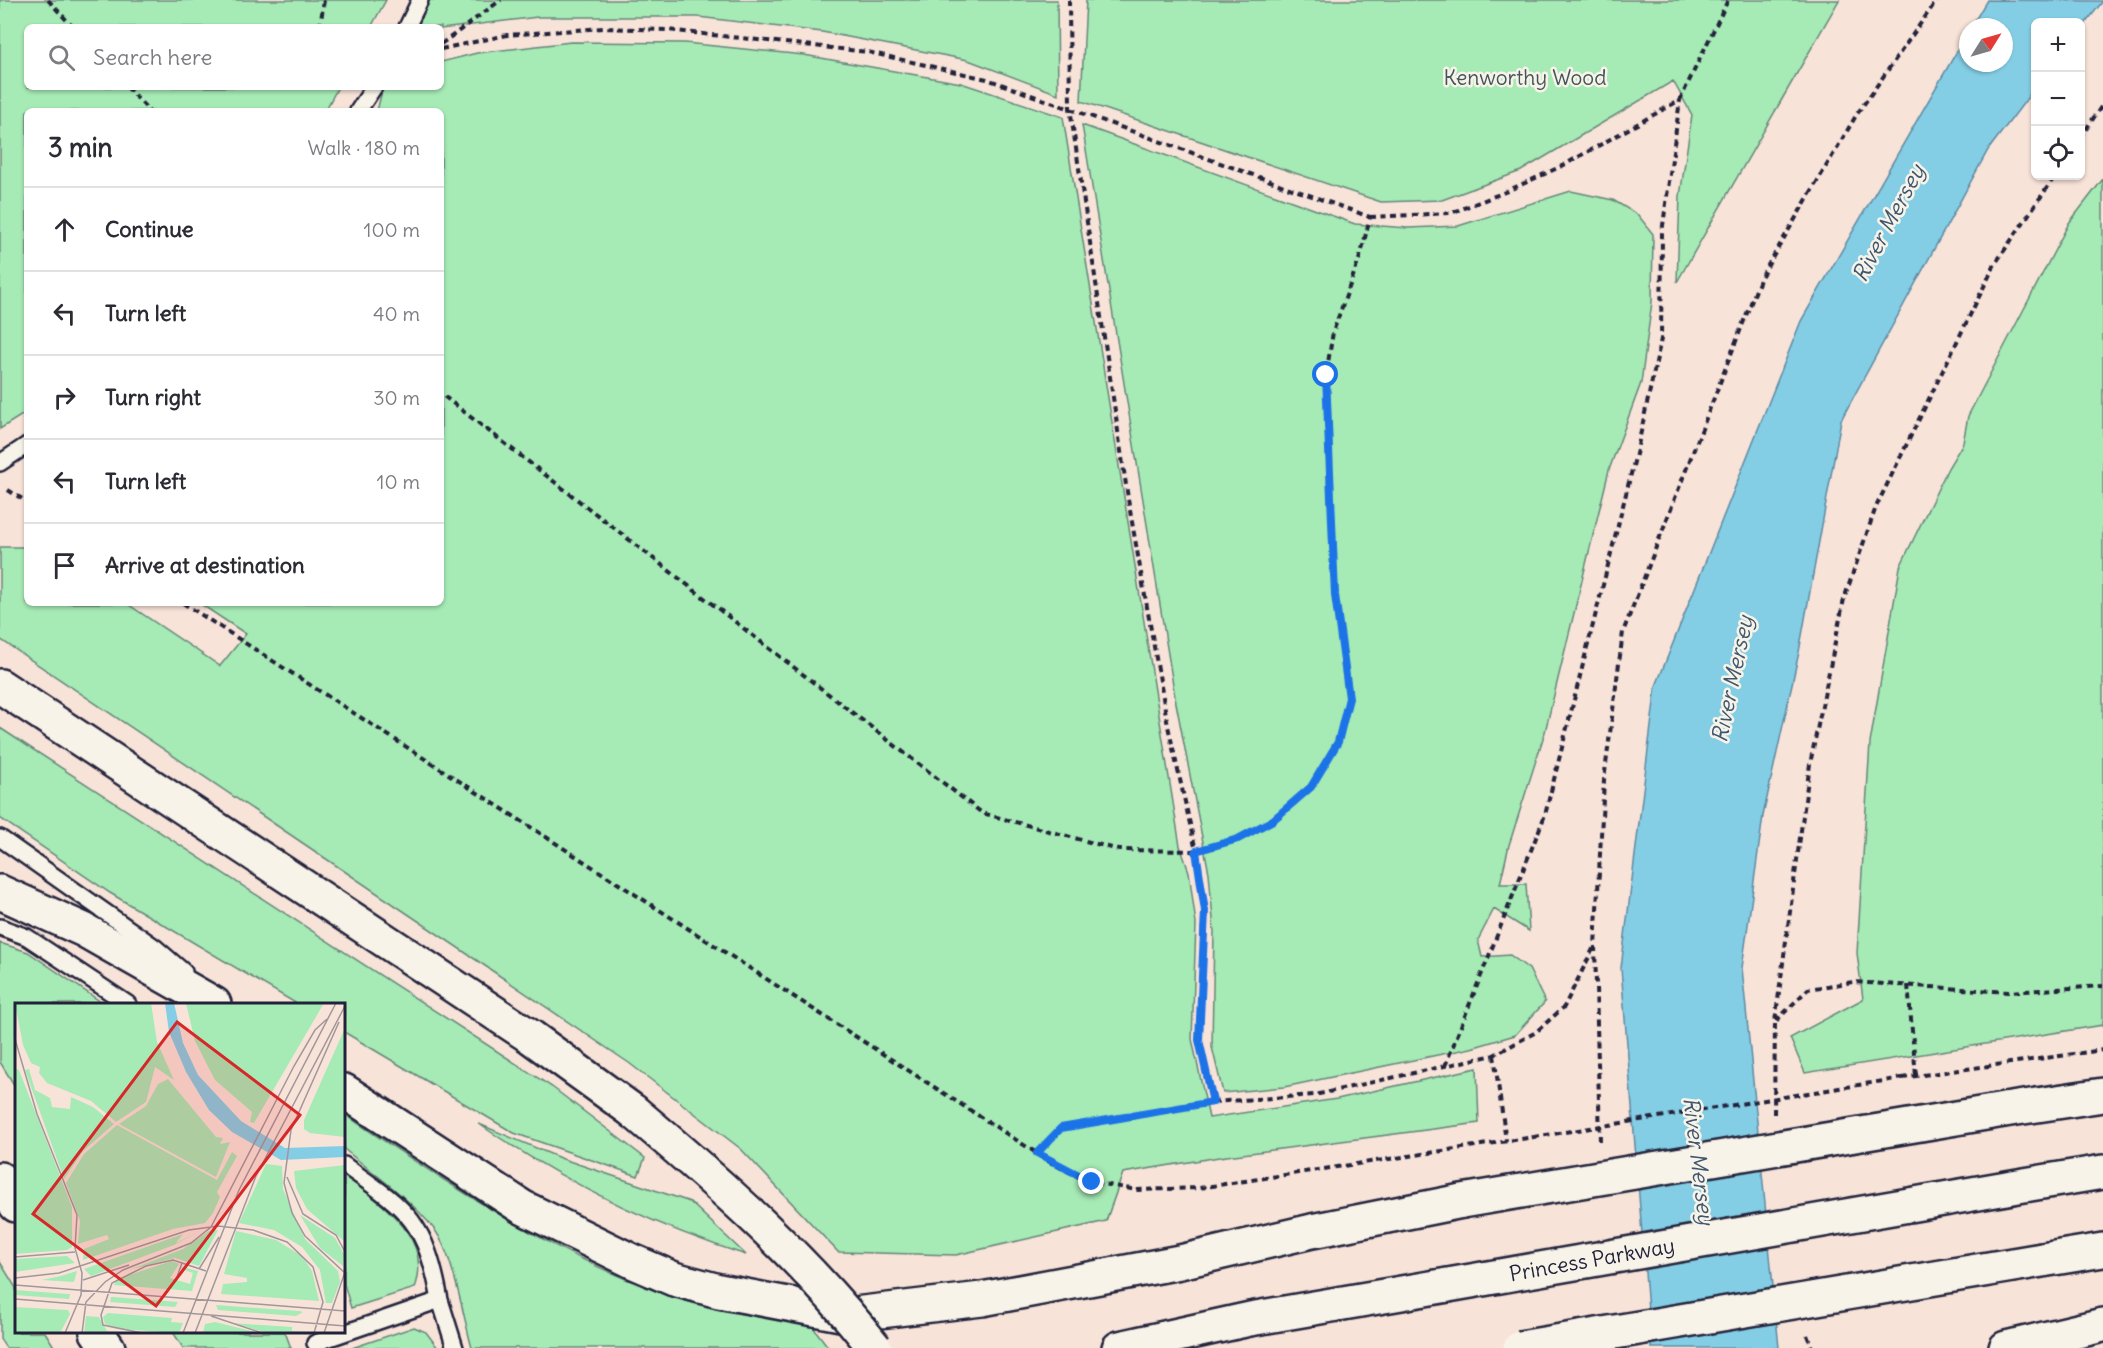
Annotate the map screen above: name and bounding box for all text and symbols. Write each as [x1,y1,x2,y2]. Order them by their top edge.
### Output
north arrow [1959,18,2013,72]
map controls [2031,18,2085,180]
button: + [2031,18,2085,72]
search box [24,24,444,90]
icon: search [45,41,78,74]
text: Search here [93,43,212,71]
park label: Kenworthy Wood [1444,64,1606,91]
button: − [2031,72,2085,126]
button: locate [2031,126,2085,180]
text: 3 min [48,131,113,164]
text: Walk · 180 m [308,135,420,160]
water label: River Mersey [1845,158,1931,286]
icon: ahead [48,213,81,246]
text: Continue [105,215,194,243]
text: 100 m [363,217,420,242]
icon: left [48,297,81,330]
text: Turn left [105,299,186,327]
text: 40 m [373,301,420,326]
route start [1312,361,1338,387]
icon: right [48,381,81,414]
text: Turn right [105,383,201,411]
text: 30 m [373,385,420,410]
icon: left [48,465,81,498]
text: Turn left [105,467,186,495]
text: 10 m [377,469,420,494]
icon: arrive [48,549,81,582]
text: Arrive at destination [105,551,305,579]
water label: River Mersey [1705,612,1759,745]
inset map [15,1003,345,1333]
water label: River Mersey [1677,1095,1721,1228]
route end [1078,1168,1104,1194]
street label: Princess Parkway [1507,1232,1677,1287]

